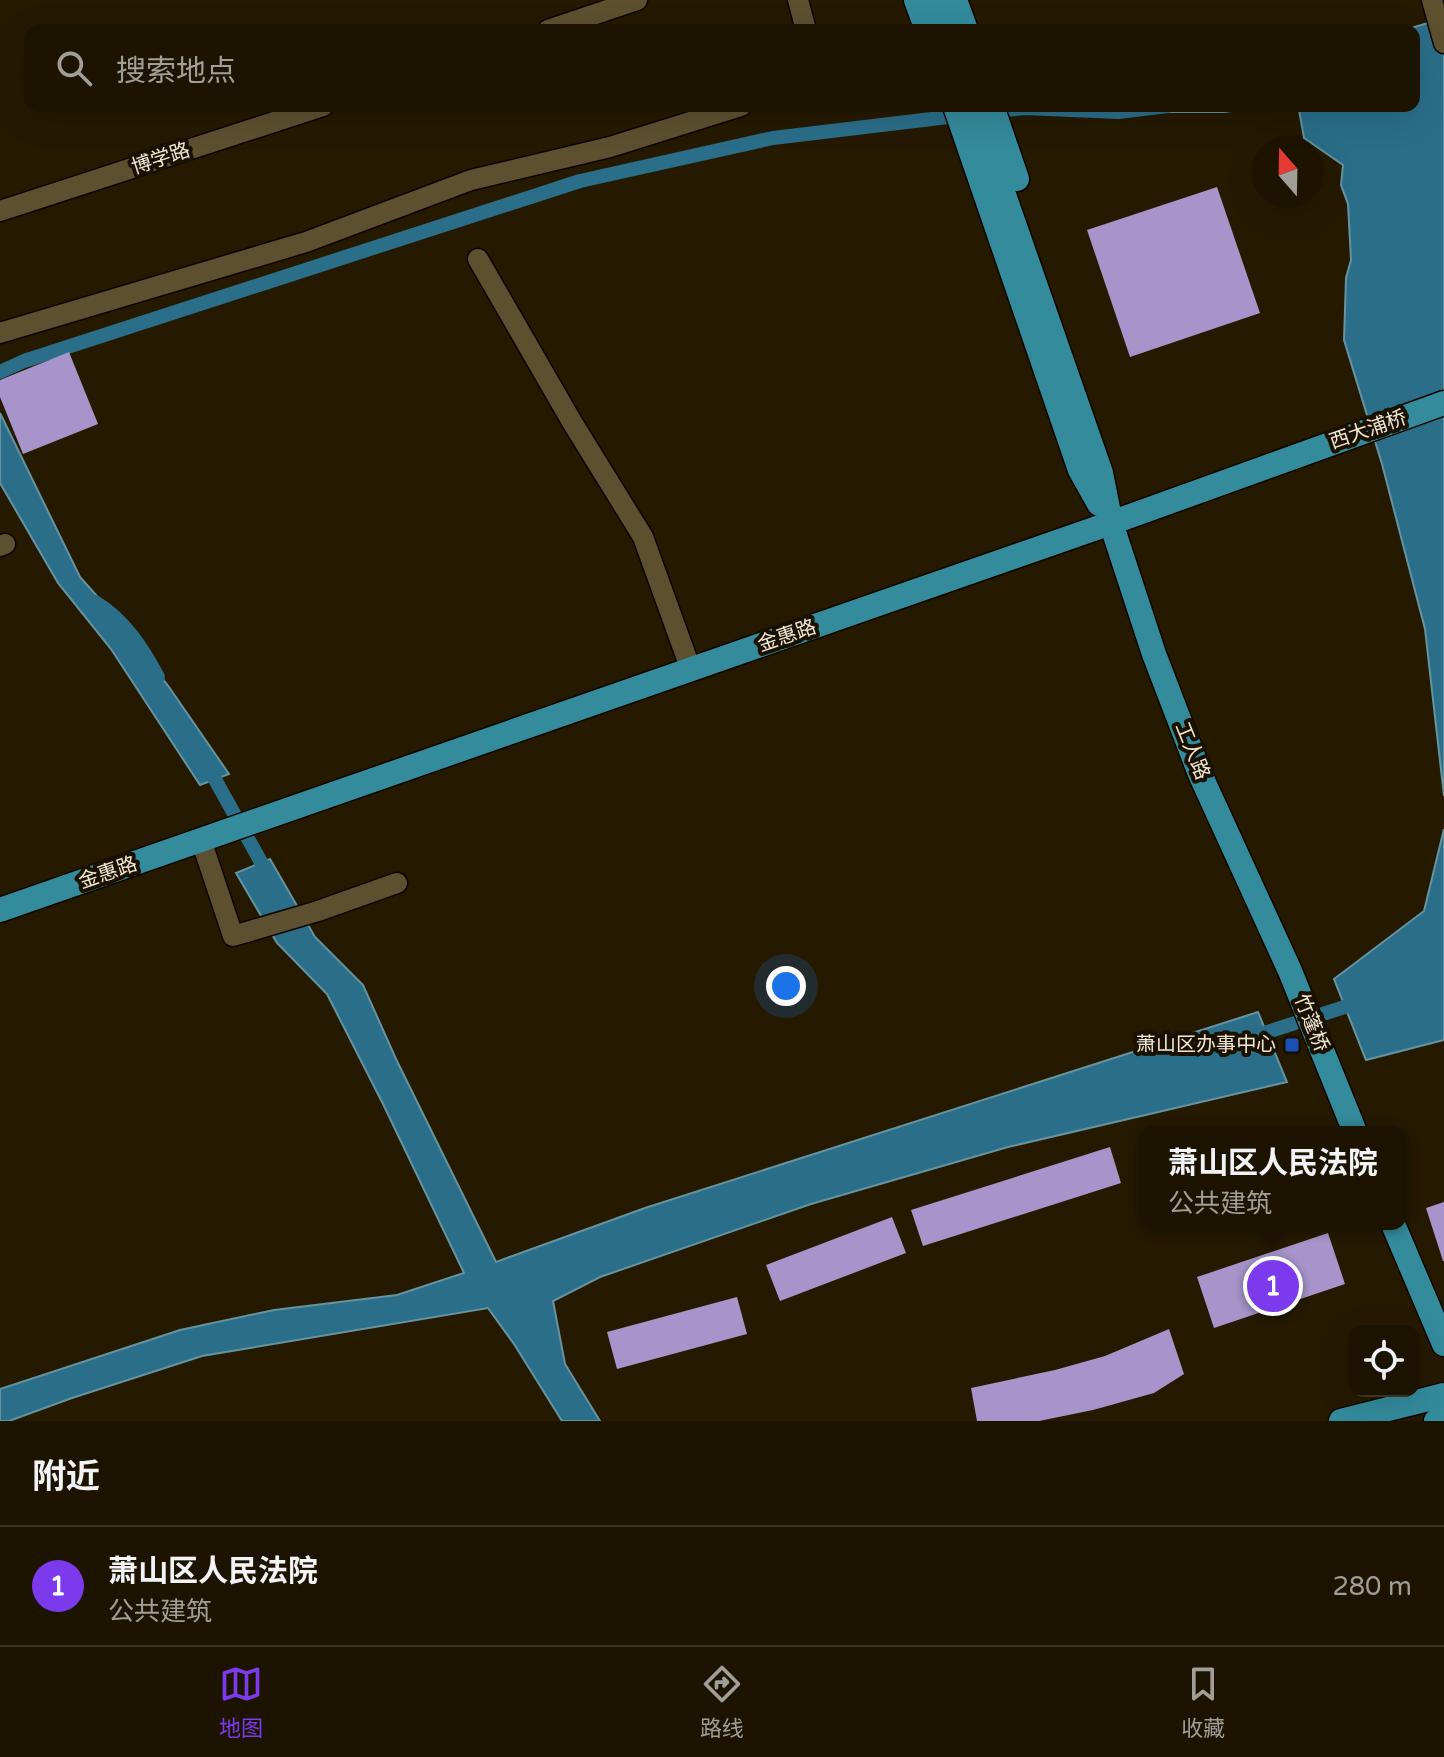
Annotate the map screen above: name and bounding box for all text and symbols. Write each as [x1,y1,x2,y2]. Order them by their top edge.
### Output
search box [24,24,1420,112]
icon: search [52,46,96,90]
text: 搜索地点 [116,53,236,90]
north arrow [1252,136,1324,208]
street label: 博学路 [129,138,193,180]
street label: 西大浦桥 [1326,406,1410,454]
street label: 金惠路 [755,615,819,657]
street label: 工人路 [1170,719,1214,783]
street label: 金惠路 [76,852,140,894]
your location [766,966,806,1006]
street label: 竹蓬桥 [1289,991,1333,1055]
place label: 萧山区办事中心 [1136,1033,1276,1057]
marker: 萧山区办事中心 [1283,1036,1301,1054]
popup [1139,1126,1407,1230]
text: 萧山区人民法院 [1168,1145,1378,1182]
text: 公共建筑 [1168,1188,1272,1219]
pin: 1 [1247,1256,1299,1316]
map controls [1348,1325,1420,1397]
button: locate [1348,1325,1420,1397]
text: 附近 [32,1457,100,1498]
text: 萧山区人民法院 [108,1553,318,1590]
text: 1 [50,1571,66,1602]
text: 280 m [1332,1571,1412,1602]
text: 公共建筑 [108,1596,212,1627]
tab: 地图 [219,1662,263,1742]
tab: 路线 [700,1662,744,1742]
tab: 收藏 [1181,1662,1225,1742]

